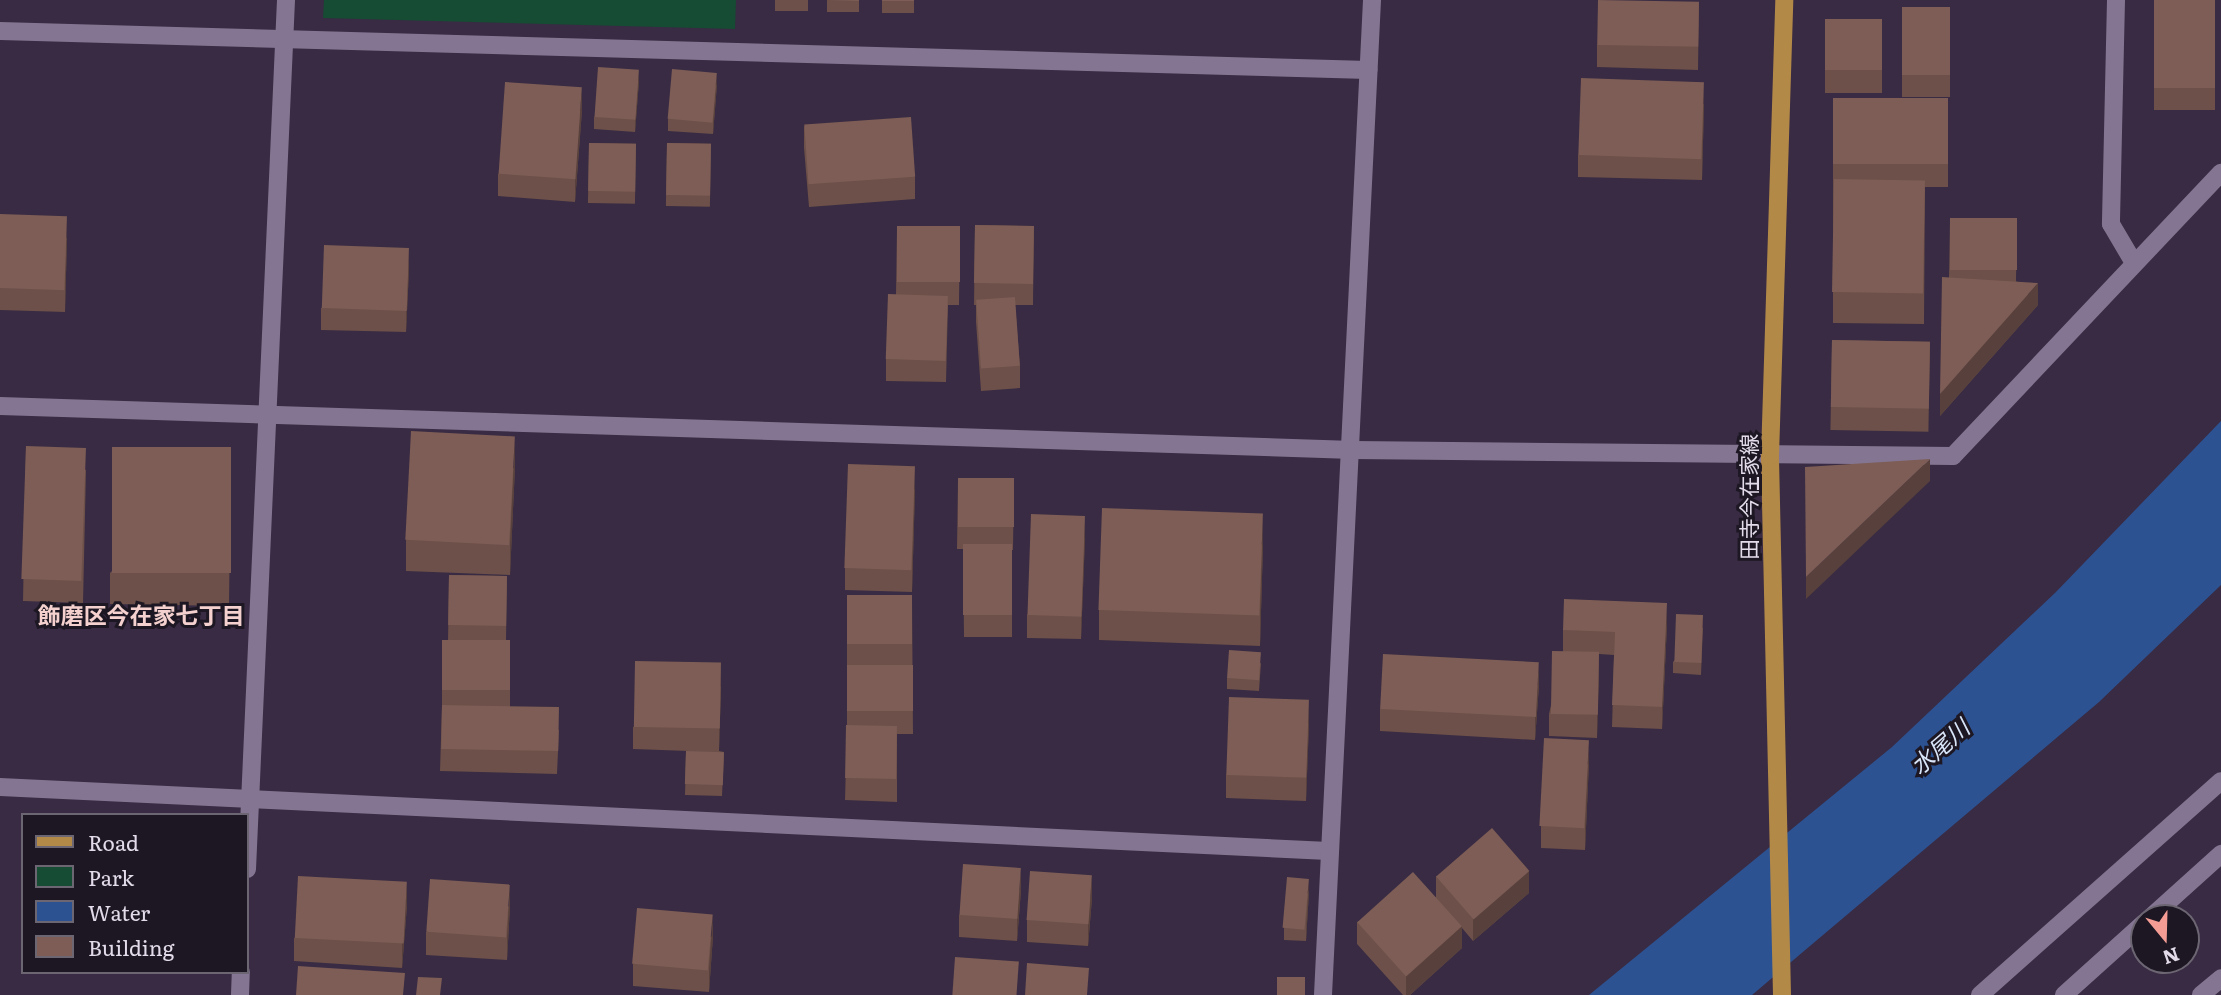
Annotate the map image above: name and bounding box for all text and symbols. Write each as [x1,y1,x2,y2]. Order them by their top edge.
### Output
street label: 田寺今在家線 [1735,434,1761,560]
district label: 飾磨区今在家七丁目 [38,600,244,628]
water label: 水尾川 [1904,713,1974,779]
legend [21,813,248,974]
text: Road [88,826,139,857]
text: Park [88,861,134,892]
text: Water [88,896,150,927]
north arrow [2130,904,2200,974]
text: Building [88,931,174,962]
text: N [2159,941,2183,973]

